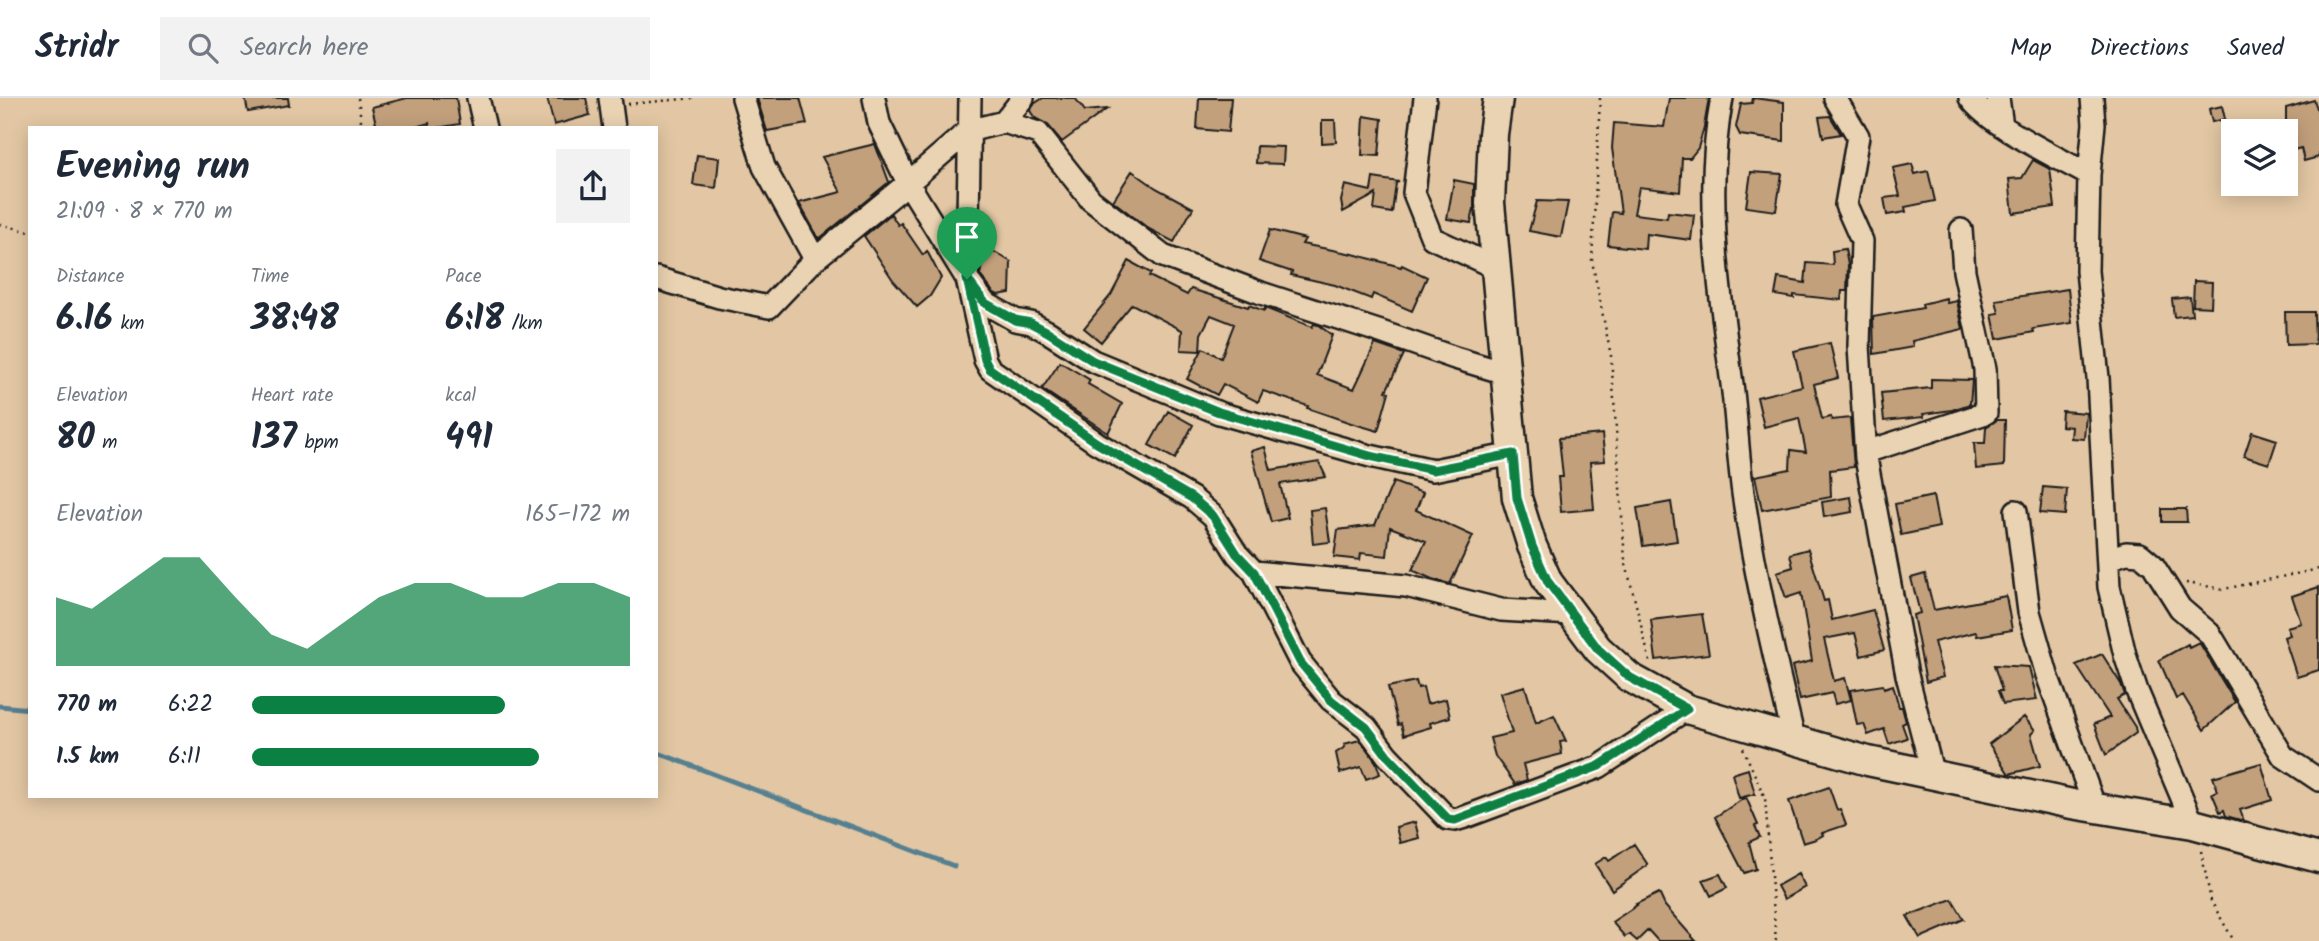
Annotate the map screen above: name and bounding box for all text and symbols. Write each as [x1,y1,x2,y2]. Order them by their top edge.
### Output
search box [160,17,650,80]
text: Stridr [35,22,118,75]
text: Search here [240,27,369,69]
icon: search [184,29,222,67]
text: Map [2010,29,2052,68]
text: Directions [2090,29,2189,68]
text: Saved [2227,29,2284,68]
map controls [2221,119,2298,196]
button: layers [2221,119,2298,196]
text: Evening run [56,138,250,198]
button: share [556,149,630,223]
text: 21:09 · 8 × 770 m [56,194,233,230]
pin [937,207,997,279]
icon: arrive [948,218,986,256]
text: Distance [56,262,124,292]
text: Time [251,262,289,292]
text: Pace [445,262,482,292]
text: 6.16 [56,292,113,348]
text: 38:48 [251,292,339,348]
text: 6:18 [445,292,504,348]
text: km [113,309,144,339]
text: /km [504,309,543,339]
text: Elevation [56,381,128,411]
text: Heart rate [251,381,333,411]
text: kcal [445,381,476,411]
text: 80 [56,411,95,467]
text: 137 [251,411,297,467]
text: 491 [445,411,493,467]
text: m [95,428,117,458]
text: bpm [297,428,339,458]
text: Elevation [56,497,143,533]
text: 165–172 m [525,497,630,533]
text: 770 m [56,687,117,723]
text: 6:22 [168,687,213,723]
text: 1.5 km [56,739,119,775]
text: 6:11 [168,739,201,775]

